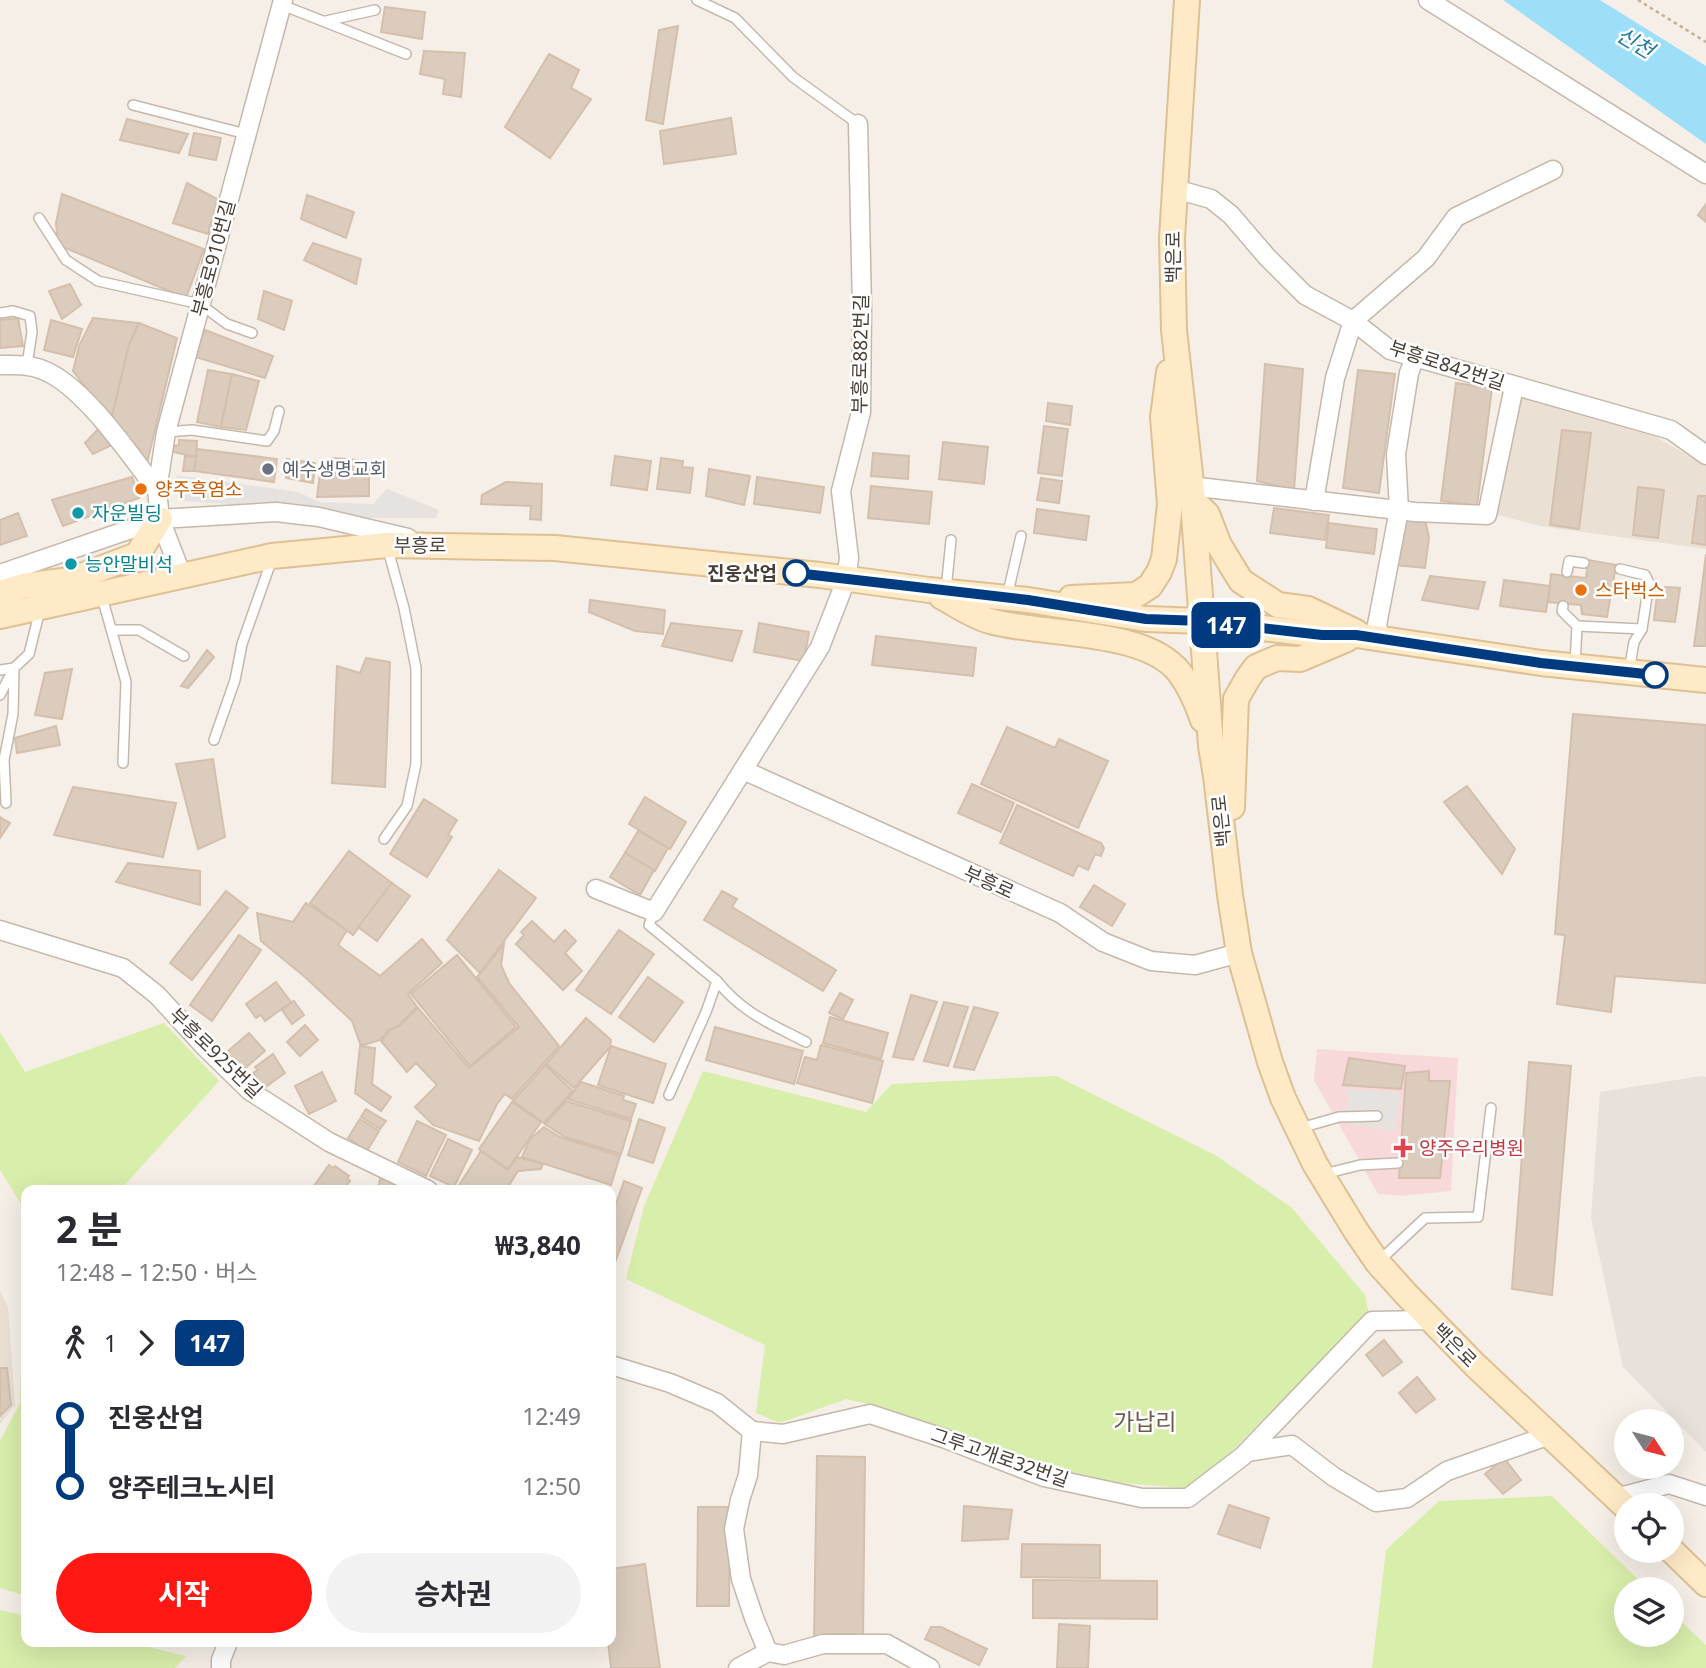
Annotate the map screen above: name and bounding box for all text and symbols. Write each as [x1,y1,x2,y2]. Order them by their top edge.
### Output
water label: 신천 [1612,20,1662,65]
street label: 부흥로910번길 [185,197,241,319]
street label: 백은로 [1160,231,1186,283]
street label: 부흥로882번길 [846,294,874,414]
street label: 부흥로842번길 [1386,334,1508,396]
place label: 예수생명교회 [282,456,387,482]
marker: 예수생명교회 [260,461,276,477]
place label: 양주흑염소 [155,476,242,502]
marker: 양주흑염소 [133,481,149,497]
place label: 자운빌딩 [92,500,162,526]
marker: 자운빌딩 [70,505,86,521]
street label: 부흥로 [394,532,446,558]
place label: 능안말비석 [85,551,172,577]
marker: 능안말비석 [63,556,79,572]
place label: 진웅산업 [707,560,777,586]
marker: 진웅산업 [783,560,809,586]
place label: 스타벅스 [1595,577,1665,603]
marker: 스타벅스 [1573,582,1589,598]
line badge: 147 [1186,602,1266,648]
text: 147 [1205,608,1247,641]
unlabelled marker [1642,662,1668,688]
street label: 백은로 [1205,794,1237,848]
street label: 부흥로 [960,859,1018,905]
street label: 부흥로925번길 [164,1002,268,1104]
place label: 양주우리병원 [1419,1135,1524,1161]
marker: 양주우리병원 [1393,1138,1413,1158]
text: 2 분 [56,1202,123,1254]
text: ₩3,840 [495,1227,581,1263]
text: 12:48 – 12:50 · 버스 [56,1256,257,1288]
street label: 백은로 [1427,1317,1483,1373]
icon: walk [56,1324,94,1362]
icon: forward [127,1324,165,1362]
text: 147 [189,1326,230,1359]
text: 1 [104,1327,117,1359]
text: 진웅산업 [108,1399,204,1435]
text: 12:49 [522,1400,581,1432]
district label: 가납리 [1113,1405,1177,1437]
north arrow [1614,1409,1684,1479]
map controls [1614,1409,1684,1647]
street label: 그루고개로32번길 [928,1421,1072,1493]
text: 양주테크노시티 [108,1469,275,1505]
text: 12:50 [522,1470,581,1502]
button: locate [1614,1493,1684,1563]
button: 시작 [56,1553,312,1633]
button: 승차권 [326,1553,581,1633]
button: layers [1614,1577,1684,1647]

